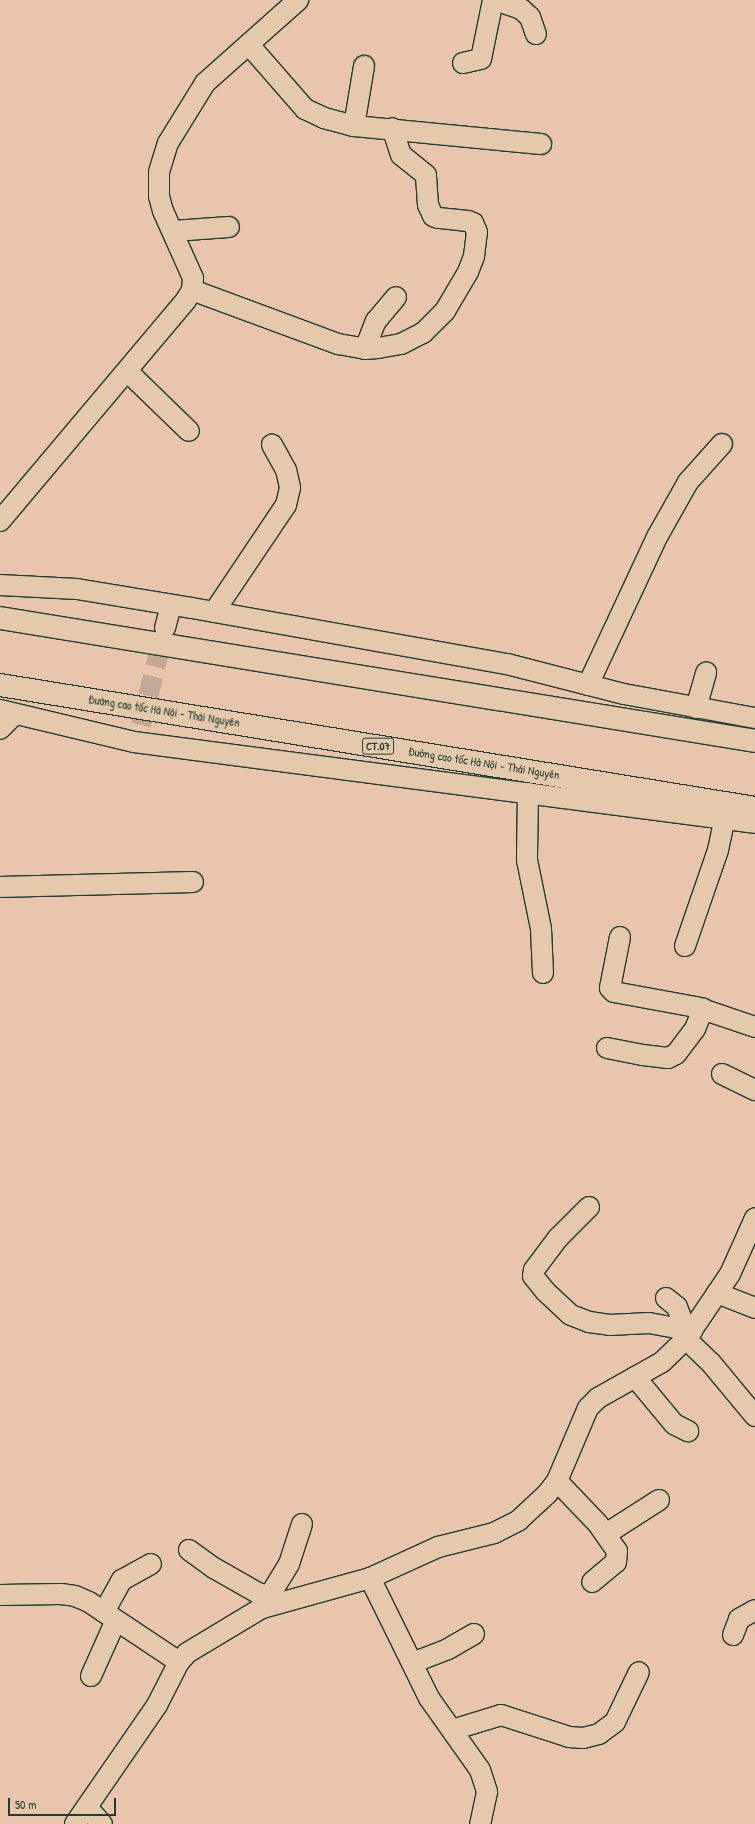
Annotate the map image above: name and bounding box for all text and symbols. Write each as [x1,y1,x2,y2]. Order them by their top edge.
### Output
street label: Đường cao tốc Hà Nội - Thái Nguyên [87,692,241,730]
road number: CT.07 [362,737,394,755]
street label: Đường cao tốc Hà Nội - Thái Nguyên [407,744,561,782]
scale bar [10,1790,118,1816]
text: 50 m [15,1796,36,1813]

